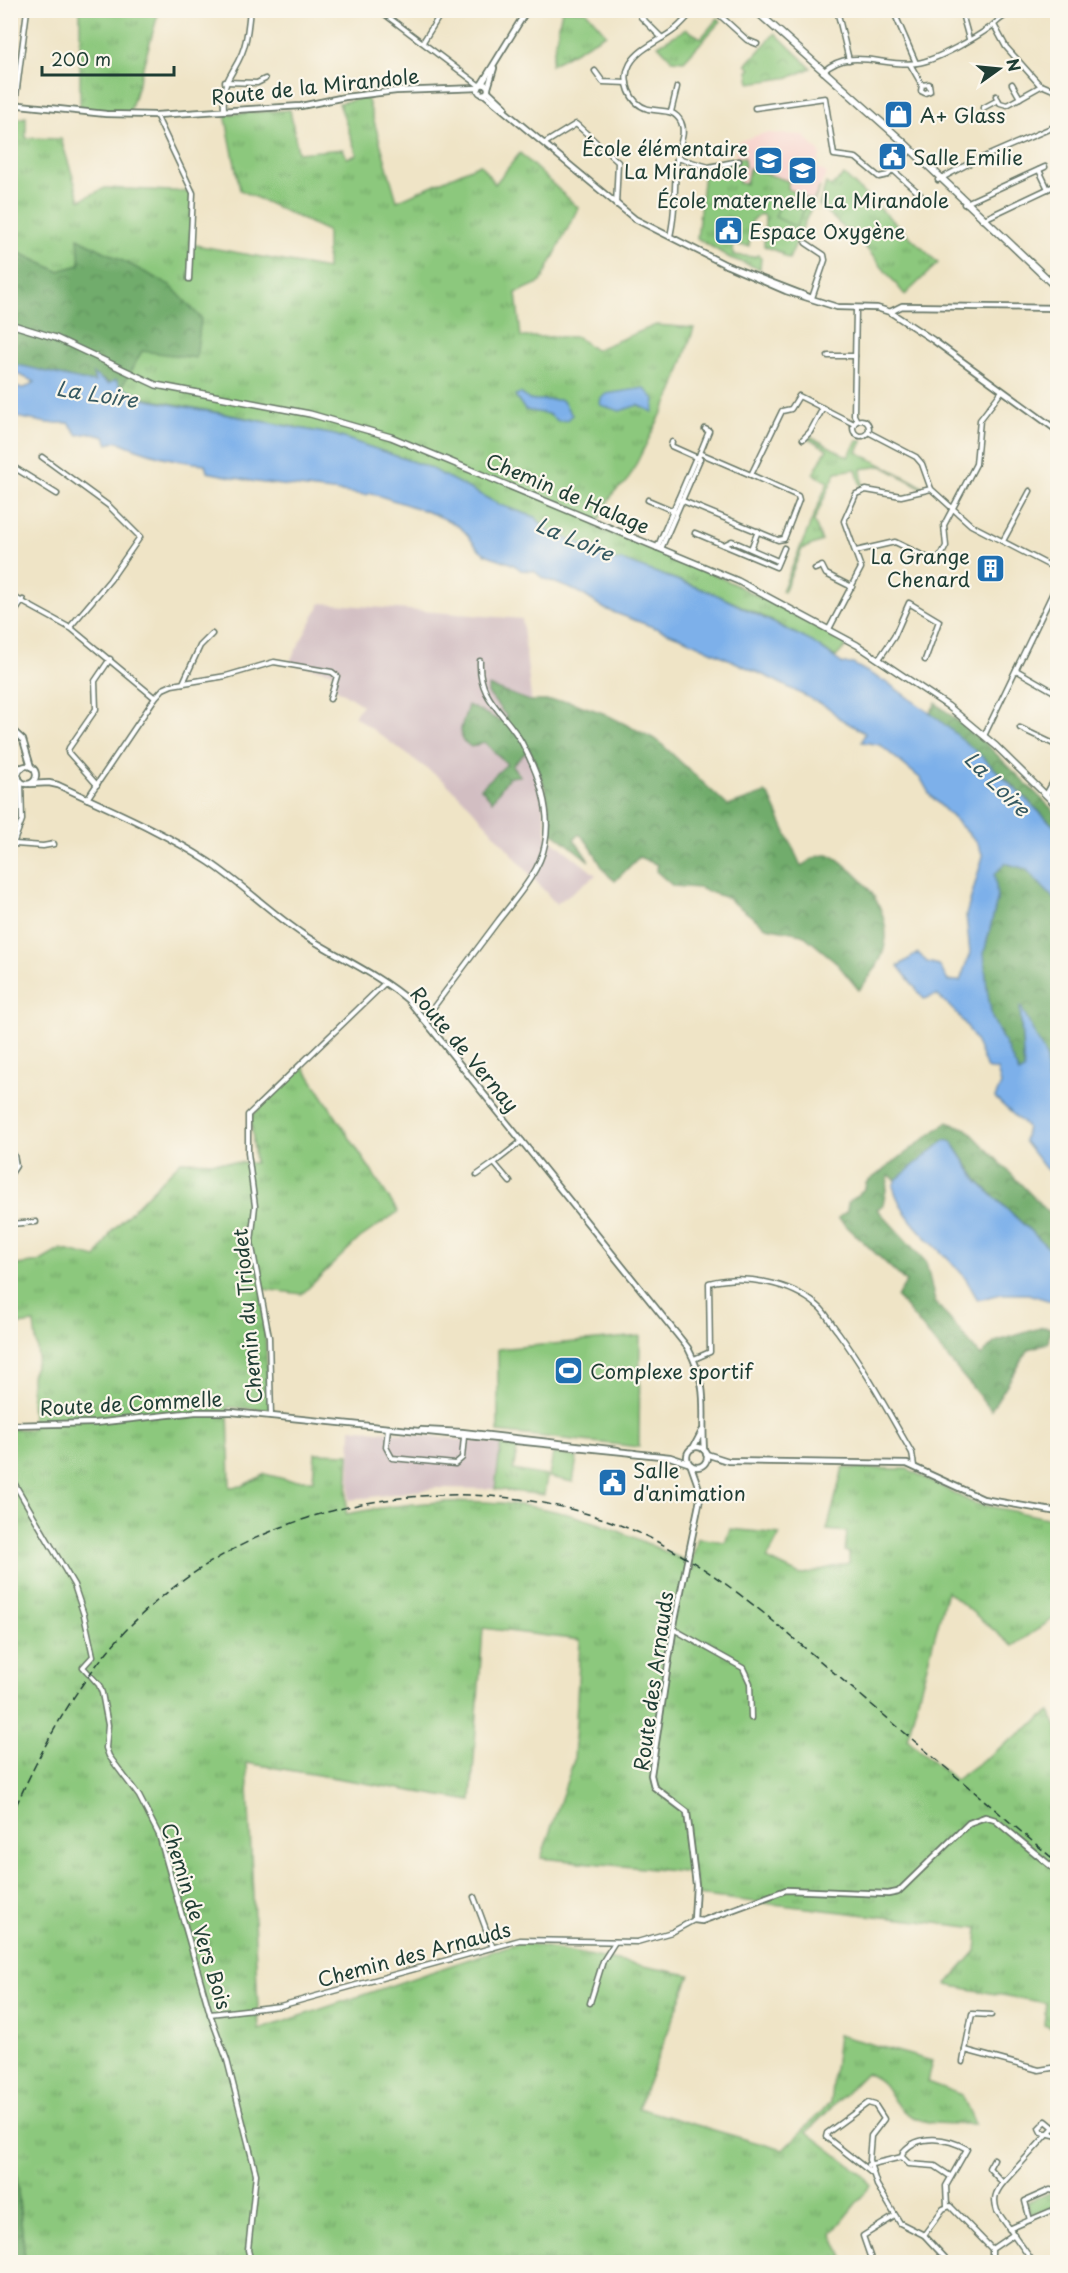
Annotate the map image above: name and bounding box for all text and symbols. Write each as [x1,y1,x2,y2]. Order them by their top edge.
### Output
scale bar [42,39,174,77]
north arrow [969,39,1029,99]
text: 200 m [51,45,111,72]
text: N [1001,56,1028,74]
street label: Route de la Mirandole [209,60,421,112]
shop icon: A+ Glass [883,99,915,131]
place label: A+ Glass [920,100,1005,130]
place label: École élémentaire La Mirandole [582,133,748,186]
public building icon: Salle Emilie [876,141,908,173]
place label: Salle Emilie [913,142,1023,172]
school or university icon: École élémentaire La Mirandole [753,144,785,176]
school or university icon: École maternelle La Mirandole [787,154,819,186]
place label: École maternelle La Mirandole [657,185,949,215]
public building icon: Espace Oxygène [712,215,744,247]
place label: Espace Oxygène [749,216,905,246]
water label: La Loire [54,371,142,415]
street label: Chemin de Halage [482,445,654,541]
water label: La Loire [531,507,621,569]
place label: La Grange Chenard [870,541,970,594]
building icon: La Grange Chenard [975,552,1007,584]
water label: La Loire [958,743,1039,824]
street label: Route de Vernay [403,979,527,1119]
street label: Chemin du Triodet [224,1227,270,1405]
sports icon: Complexe sportif [553,1355,585,1387]
place label: Complexe sportif [590,1356,754,1386]
street label: Route de Commelle [39,1383,223,1423]
place label: Salle d'animation [633,1455,746,1508]
public building icon: Salle d'animation [596,1466,628,1498]
street label: Route des Arnauds [626,1589,680,1773]
street label: Chemin de Vers Bois [154,1819,240,2013]
street label: Chemin des Arnauds [314,1914,514,1994]

